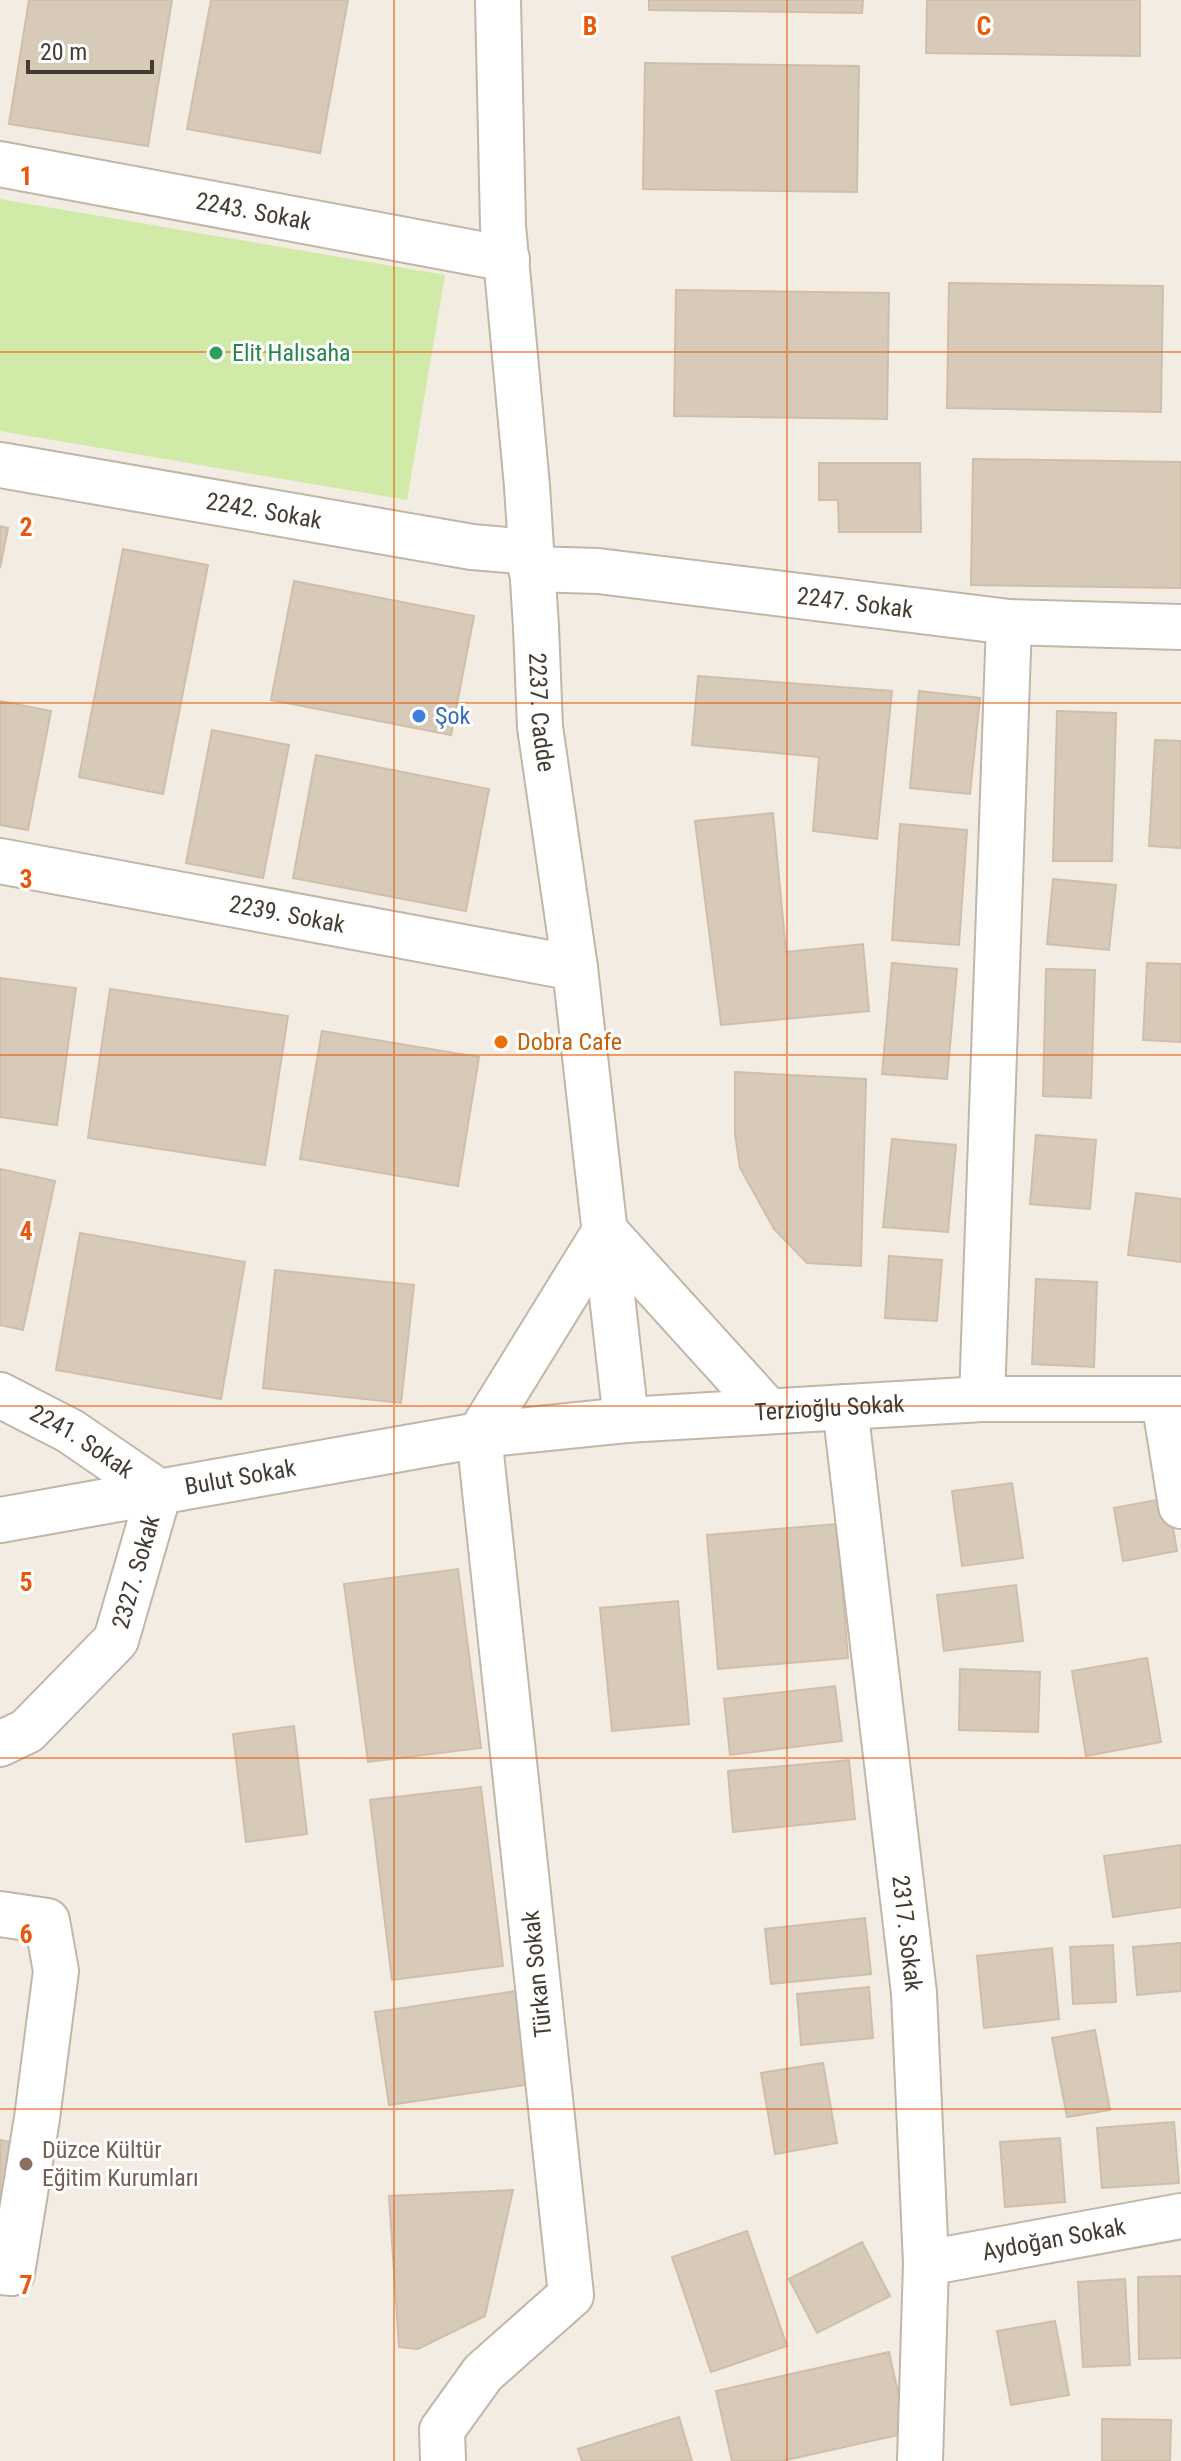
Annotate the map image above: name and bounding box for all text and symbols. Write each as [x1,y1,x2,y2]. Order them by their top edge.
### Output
text: B [583,11,597,41]
text: C [977,11,992,41]
scale bar [28,24,152,74]
text: 20 m [40,38,87,66]
text: 1 [19,161,33,191]
street label: 2243. Sokak [194,187,314,236]
place label: Elit Halısaha [232,339,351,367]
marker: Elit Halısaha [207,344,225,362]
street label: 2242. Sokak [204,487,324,535]
text: 2 [19,512,33,542]
street label: 2247. Sokak [795,582,915,624]
street label: 2237. Cadde [523,652,560,774]
place label: Şok [435,702,470,730]
marker: Şok [410,707,428,725]
text: 3 [19,864,33,894]
street label: 2239. Sokak [227,890,347,939]
place label: Dobra Cafe [517,1028,622,1056]
marker: Dobra Cafe [492,1033,510,1051]
text: 4 [19,1216,33,1246]
street label: Terzioğlu Sokak [754,1390,905,1426]
street label: 2241. Sokak [25,1399,139,1484]
street label: Bulut Sokak [183,1454,298,1501]
street label: 2327. Sokak [106,1512,166,1632]
text: 5 [19,1567,33,1597]
street label: 2317. Sokak [886,1874,928,1993]
street label: Türkan Sokak [516,1909,558,2039]
text: 6 [19,1919,33,1949]
place label: Düzce Kültür Eğitim Kurumları [42,2136,199,2192]
marker: Düzce Kültür Eğitim Kurumları [17,2155,35,2173]
street label: Aydoğan Sokak [980,2212,1128,2266]
text: 7 [19,2270,33,2300]

